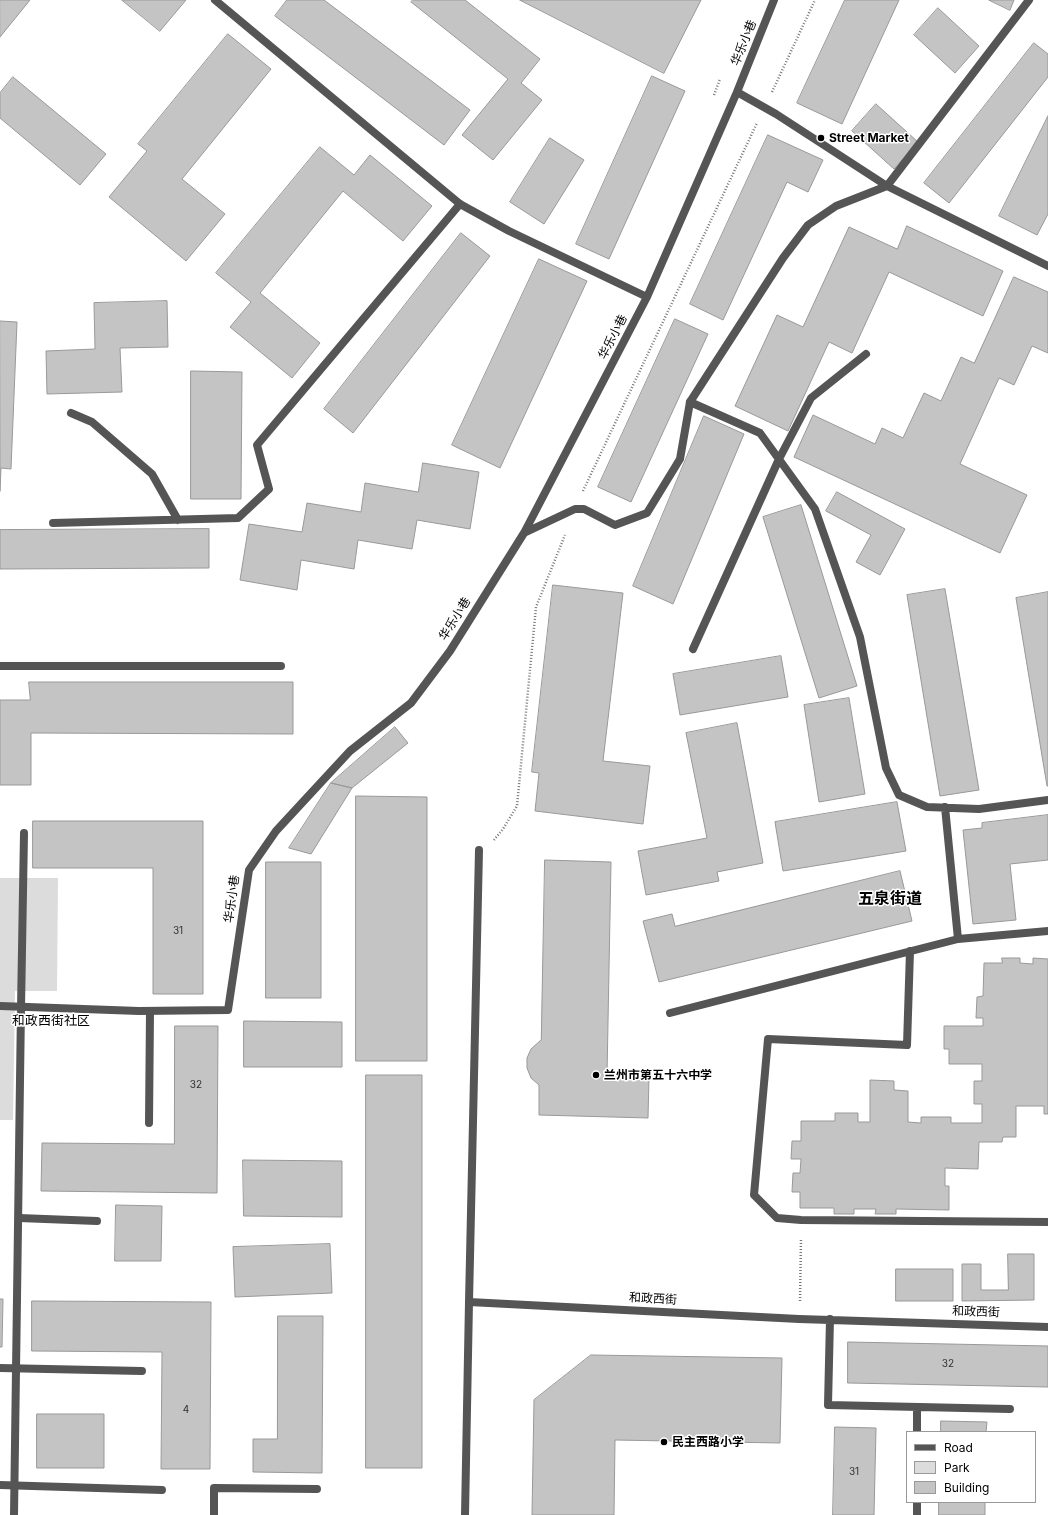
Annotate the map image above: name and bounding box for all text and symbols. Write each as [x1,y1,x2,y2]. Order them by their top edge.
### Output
street label: 华乐小巷 [728,18,760,68]
place label: Street Market [829,131,909,145]
marker: Street Market [816,133,826,143]
street label: 华乐小巷 [596,312,630,362]
street label: 华乐小巷 [436,595,474,643]
street label: 华乐小巷 [222,874,242,924]
district label: 五泉街道 [858,889,922,909]
house number: 31 [173,925,183,937]
district label: 和政西街社区 [12,1013,90,1029]
place label: 兰州市第五十六中学 [604,1068,712,1082]
marker: 兰州市第五十六中学 [591,1070,601,1080]
house number: 32 [190,1079,202,1091]
street label: 和政西街 [629,1291,677,1307]
street label: 和政西街 [952,1304,1000,1320]
house number: 32 [942,1358,954,1370]
house number: 4 [183,1404,189,1416]
legend [906,1431,1036,1503]
place label: 民主西路小学 [672,1435,744,1449]
marker: 民主西路小学 [659,1437,669,1447]
text: Road [944,1440,973,1455]
text: Park [944,1460,970,1475]
house number: 31 [849,1466,859,1478]
text: Building [944,1480,989,1495]

